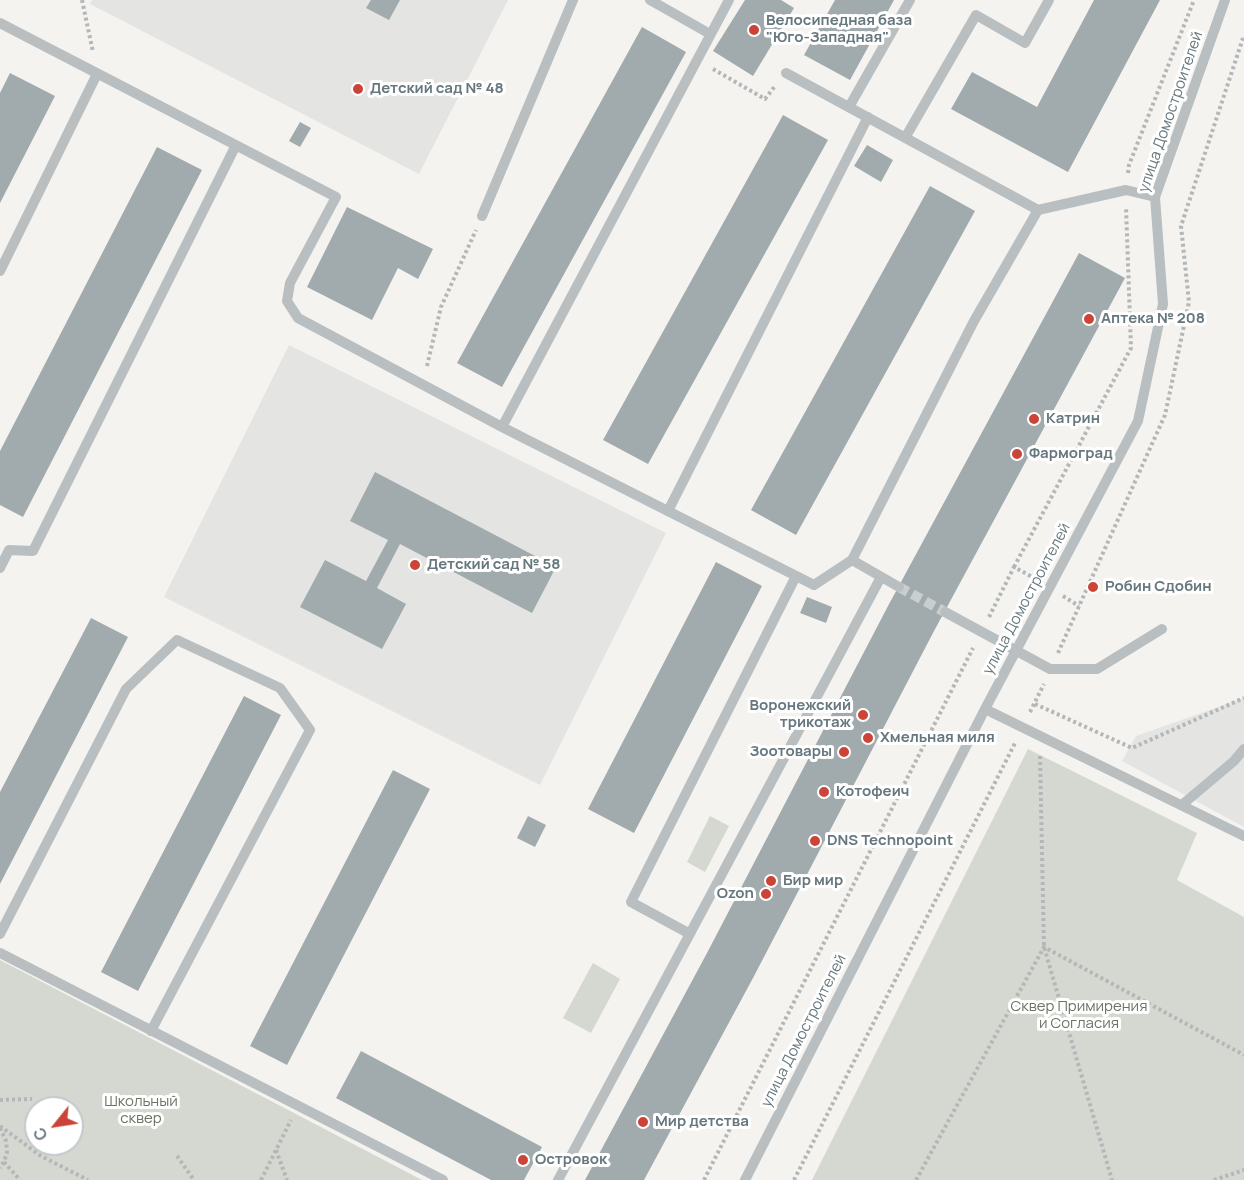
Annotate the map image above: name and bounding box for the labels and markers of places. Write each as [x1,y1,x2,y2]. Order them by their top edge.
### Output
place label: Велосипедная база "Юго-Западная" [766,12,912,47]
marker: Велосипедная база "Юго-Западная" [747,23,761,37]
place label: Детский сад № 48 [370,80,504,98]
marker: Детский сад № 48 [351,82,365,96]
place label: Аптека № 208 [1101,310,1205,328]
marker: Аптека № 208 [1082,312,1096,326]
place label: Катрин [1046,410,1100,428]
marker: Катрин [1027,412,1041,426]
place label: Фармоград [1029,445,1113,463]
marker: Фармоград [1010,447,1024,461]
place label: Детский сад № 58 [427,556,560,574]
marker: Детский сад № 58 [408,558,422,572]
place label: Робин Сдобин [1105,578,1212,596]
marker: Робин Сдобин [1086,580,1100,594]
place label: Воронежский трикотаж [750,697,851,732]
marker: Воронежский трикотаж [856,708,870,722]
place label: Хмельная миля [880,729,995,747]
marker: Хмельная миля [861,731,875,745]
place label: Зоотовары [749,743,832,761]
marker: Зоотовары [837,745,851,759]
place label: Котофеич [836,783,909,801]
marker: Котофеич [817,785,831,799]
place label: DNS Technopoint [827,832,953,850]
marker: DNS Technopoint [808,834,822,848]
place label: Бир мир [783,872,843,890]
marker: Бир мир [764,874,778,888]
place label: Ozon [717,885,754,903]
marker: Ozon [759,887,773,901]
place label: Мир детства [655,1113,749,1131]
marker: Мир детства [636,1115,650,1129]
place label: Островок [535,1151,607,1169]
marker: Островок [516,1153,530,1167]

